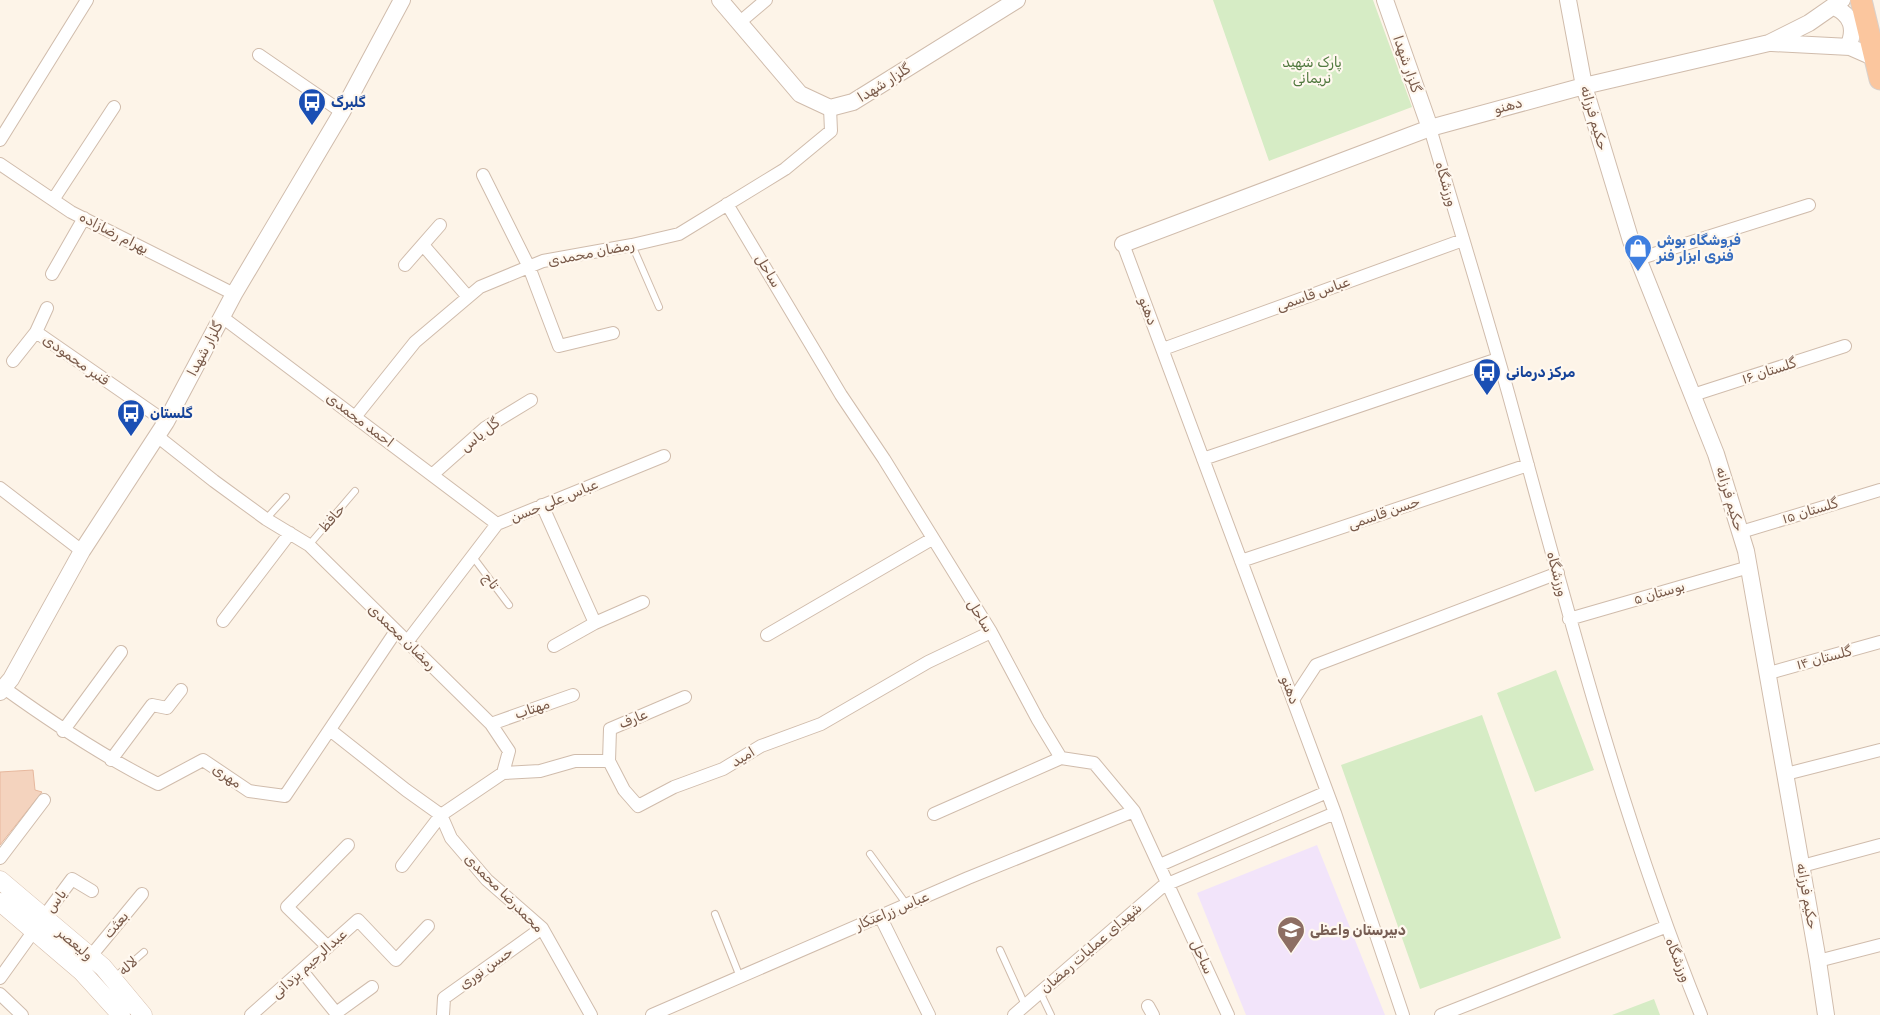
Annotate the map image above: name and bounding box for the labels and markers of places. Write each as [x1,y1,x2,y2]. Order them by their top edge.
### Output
bus stop icon: گلبرگ [297,87,327,126]
place label: گلبرگ [331,94,366,111]
place label: فروشگاه بوش فنری ابزار فنر [1656,232,1741,265]
shop icon: فروشگاه بوش فنری ابزار فنر [1623,233,1653,272]
bus stop icon: مرکز درمانی [1472,357,1502,396]
place label: مرکز درمانی [1506,364,1575,381]
bus stop icon: گلستان [116,398,146,437]
place label: گلستان [150,405,193,422]
school or university icon: دبیرستان واعظی [1276,915,1306,954]
place label: دبیرستان واعظی [1310,922,1406,939]

